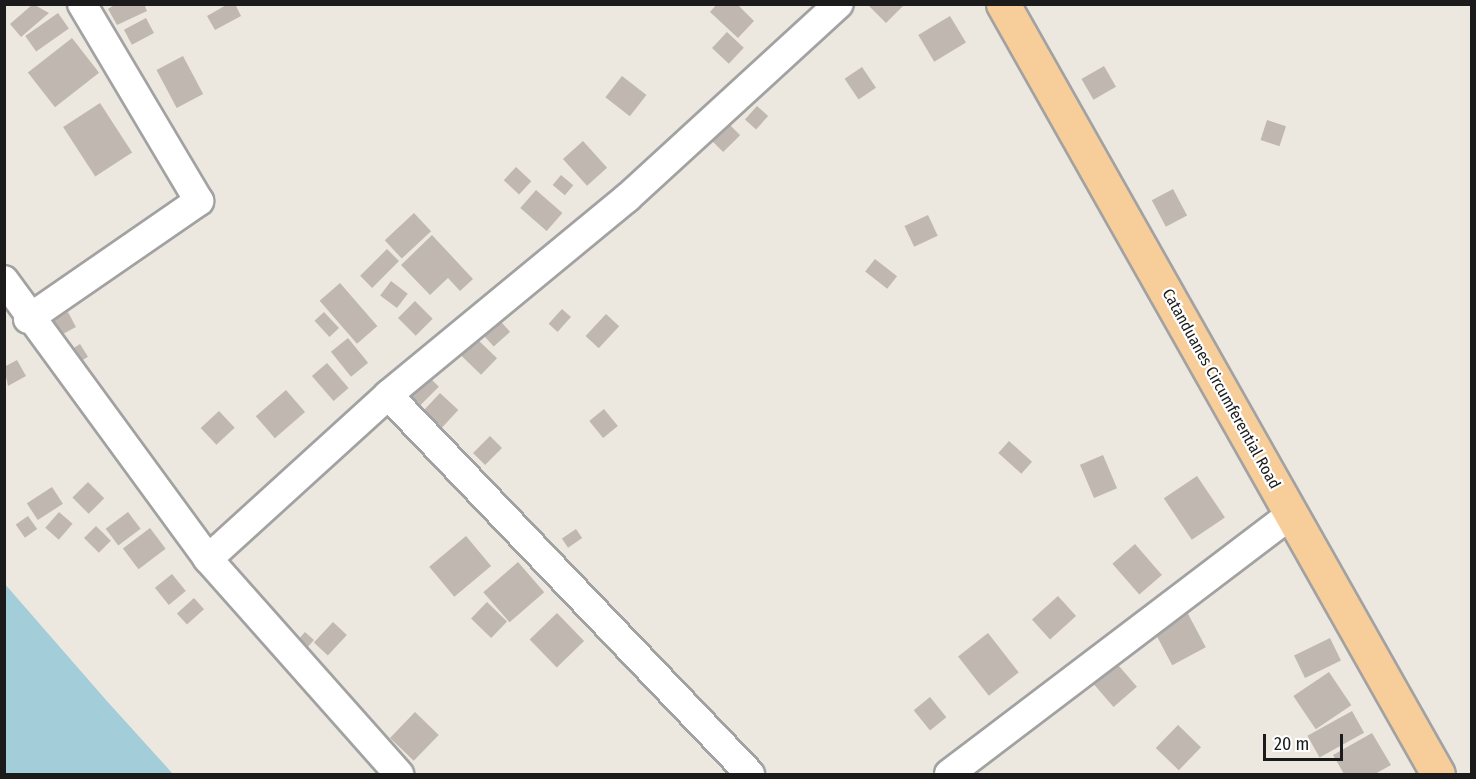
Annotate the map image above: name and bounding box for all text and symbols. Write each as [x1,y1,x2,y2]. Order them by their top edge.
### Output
street label: Catanduanes Circumferential Road [1158,286,1284,492]
scale bar [1266,722,1346,760]
text: 20 m [1274,733,1309,755]

